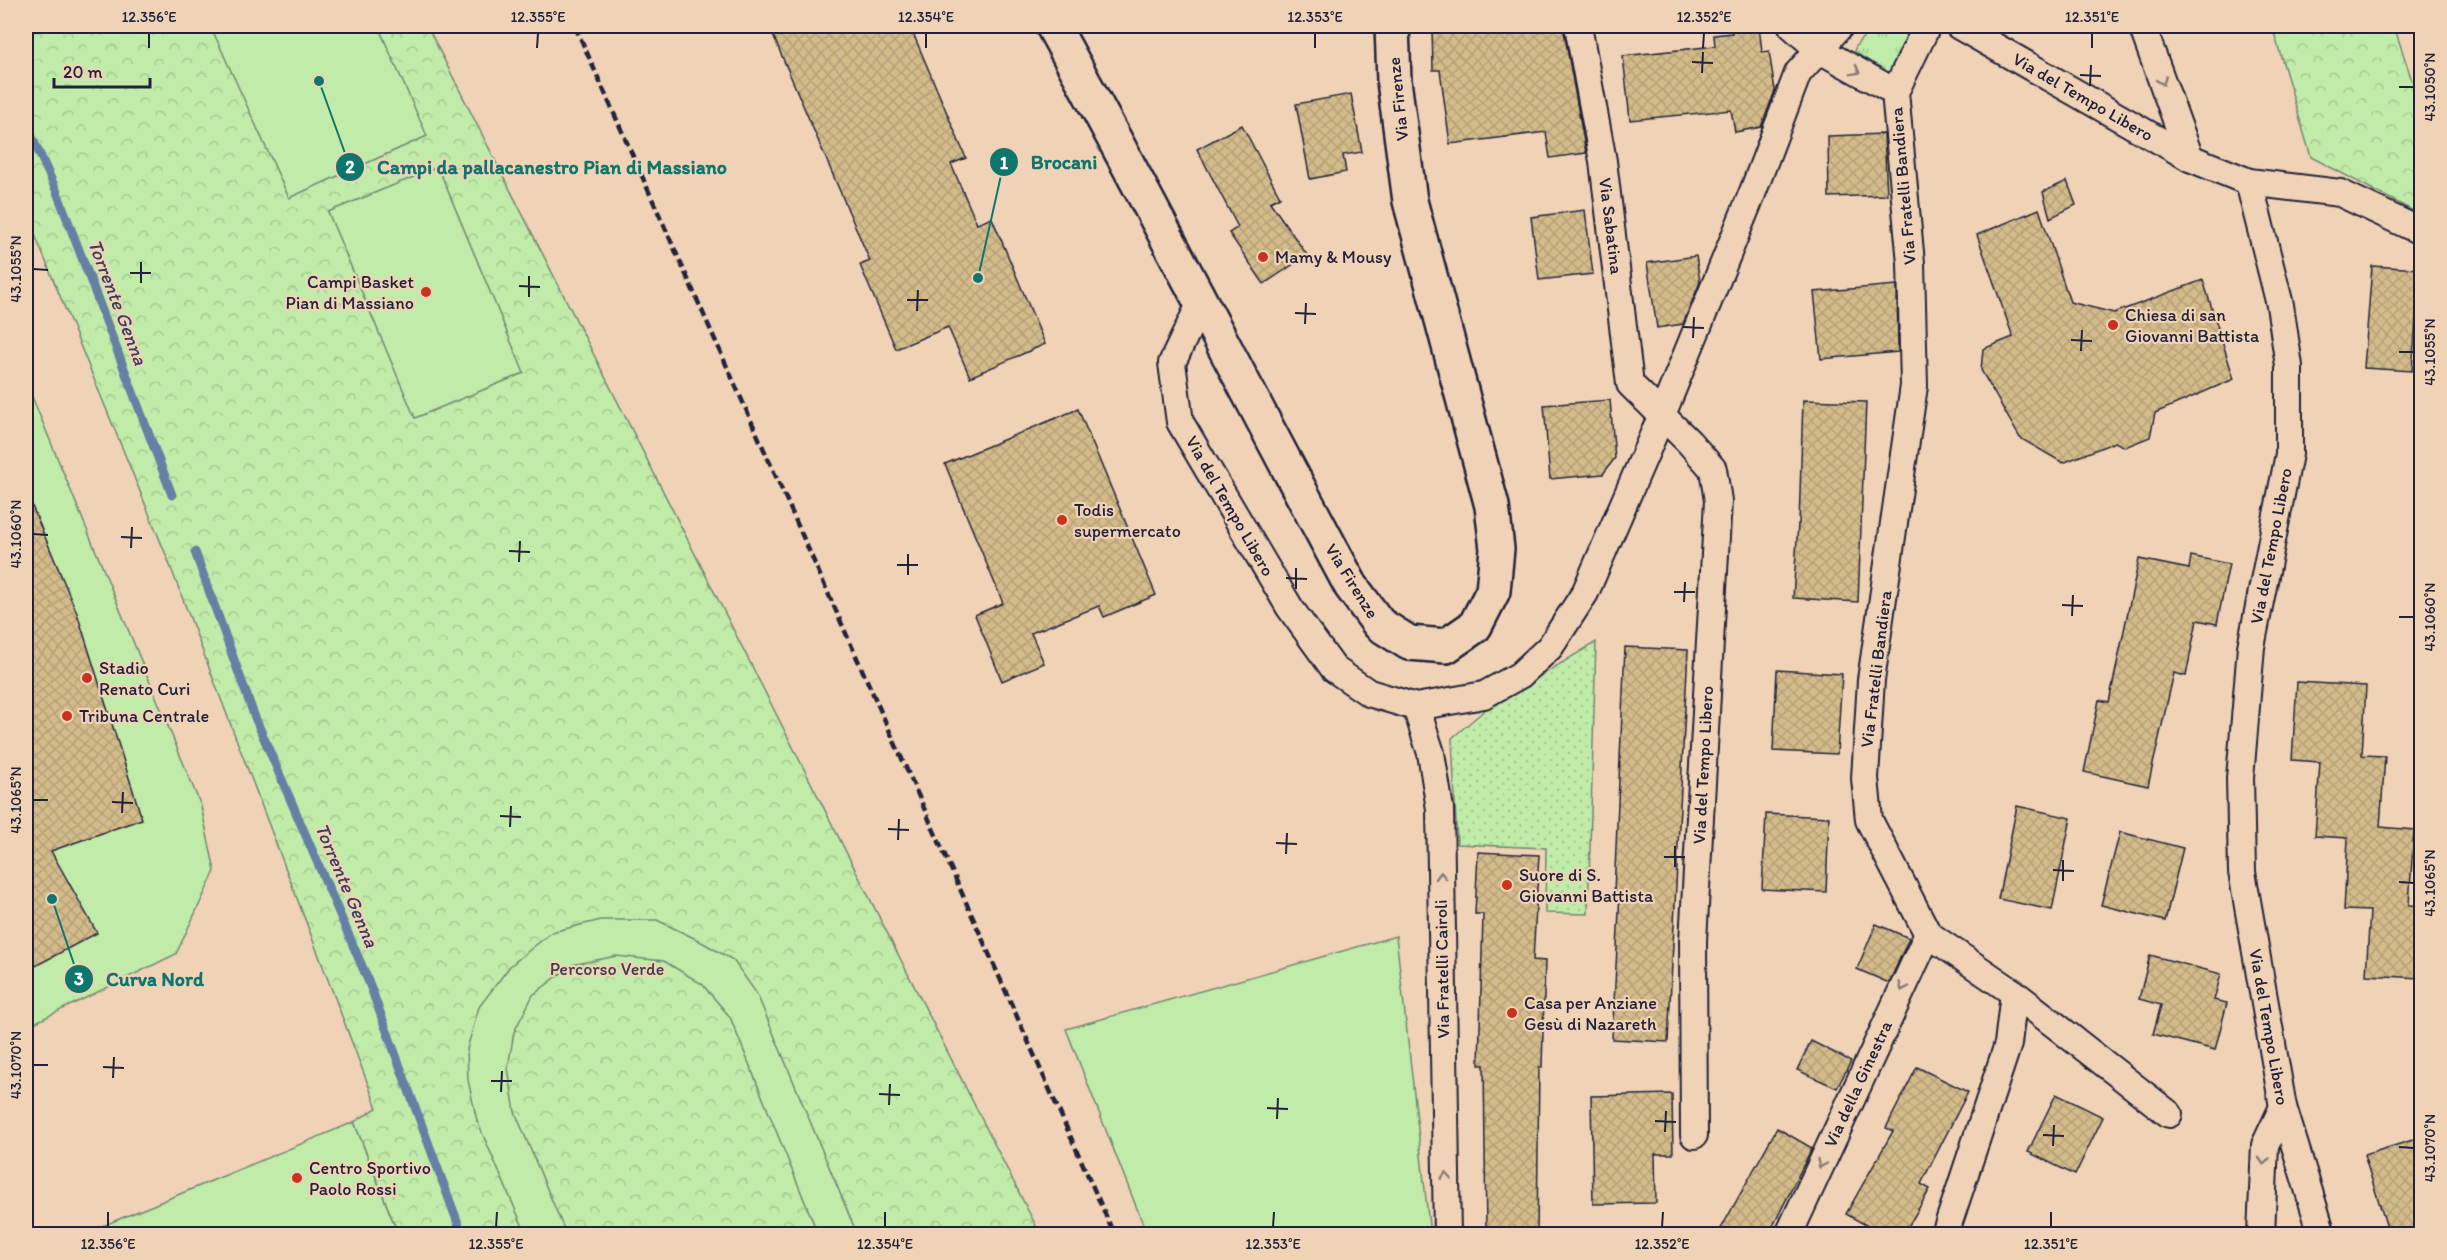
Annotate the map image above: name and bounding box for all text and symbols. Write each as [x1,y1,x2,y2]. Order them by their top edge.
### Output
text: 12.356°E [121,8,177,26]
text: 12.355°E [510,8,566,26]
text: 12.354°E [898,8,954,26]
text: 12.353°E [1287,8,1343,26]
text: 12.352°E [1676,8,1732,26]
text: 12.351°E [2065,8,2119,26]
street label: Via del Tempo Libero [2009,48,2157,146]
scale bar [54,51,150,89]
text: 43.1050°N [2421,53,2439,121]
street label: Via Firenze [1383,56,1413,142]
text: 20 m [63,61,103,83]
one-way arrow [1850,64,1860,75]
one-way arrow [2154,75,2167,85]
street label: Via Fratelli Bandiera [1885,106,1921,266]
callout: Brocani [989,143,1109,181]
callout: Campi da pallacanestro Pian di Massiano [335,148,739,186]
text: Brocani [1031,150,1097,174]
text: 1 [1000,152,1009,174]
text: Campi da pallacanestro Pian di Massiano [377,155,727,180]
text: 2 [345,156,355,178]
street label: Via Sabatina [1594,176,1628,276]
text: 43.1055°N [7,235,25,303]
water label: Torrente Genna [83,236,153,369]
place label: Mamy & Mousy [1275,246,1392,268]
marker: Mamy & Mousy [1256,250,1270,264]
place label: Campi Basket Pian di Massiano [285,271,414,314]
marker: Campi Basket Pian di Massiano [419,285,433,299]
place label: Chiesa di san Giovanni Battista [2125,304,2260,347]
marker: Chiesa di san Giovanni Battista [2106,318,2120,332]
text: 43.1055°N [2421,318,2439,386]
street label: Via del Tempo Libero [1181,432,1279,580]
street label: Via del Tempo Libero [2245,466,2297,626]
place label: Todis supermercato [1074,499,1181,542]
text: 43.1060°N [7,500,25,568]
marker: Todis supermercato [1055,513,1069,527]
street label: Via Firenze [1320,539,1384,623]
text: 43.1060°N [2421,583,2439,651]
street label: Via Fratelli Bandiera [1855,589,1897,749]
place label: Stadio Renato Curi [99,657,190,700]
marker: Stadio Renato Curi [80,671,94,685]
street label: Via del Tempo Libero [1688,685,1718,845]
place label: Tribuna Centrale [79,705,209,727]
marker: Tribuna Centrale [60,709,74,723]
text: 43.1065°N [7,766,25,834]
water label: Torrente Genna [310,819,384,952]
text: 43.1065°N [2421,849,2439,917]
place label: Suore di S. Giovanni Battista [1519,864,1654,907]
one-way arrow [1434,872,1447,881]
marker: Suore di S. Giovanni Battista [1500,878,1514,892]
street label: Via Fratelli Cairoli [1430,899,1454,1039]
street label: Via del Tempo Libero [2244,947,2294,1107]
park label: Percorso Verde [550,958,664,980]
callout: Curva Nord [64,960,216,998]
text: Curva Nord [106,967,205,991]
text: 3 [74,968,84,990]
one-way arrow [1899,981,1911,992]
place label: Casa per Anziane Gesù di Nazareth [1524,992,1657,1035]
marker: Casa per Anziane Gesù di Nazareth [1505,1006,1519,1020]
street label: Via della Ginestra [1819,1016,1897,1151]
text: 43.1070°N [7,1031,25,1099]
text: 43.1070°N [2421,1114,2439,1182]
place label: Centro Sportivo Paolo Rossi [309,1157,431,1200]
one-way arrow [2258,1157,2271,1166]
one-way arrow [1817,1158,1829,1169]
marker: Centro Sportivo Paolo Rossi [290,1171,304,1185]
one-way arrow [1439,1172,1452,1181]
text: 12.356°E [80,1235,136,1253]
text: 12.355°E [468,1235,524,1253]
text: 12.354°E [857,1235,913,1253]
text: 12.353°E [1245,1235,1301,1253]
text: 12.352°E [1634,1235,1690,1253]
text: 12.351°E [2024,1235,2078,1253]

